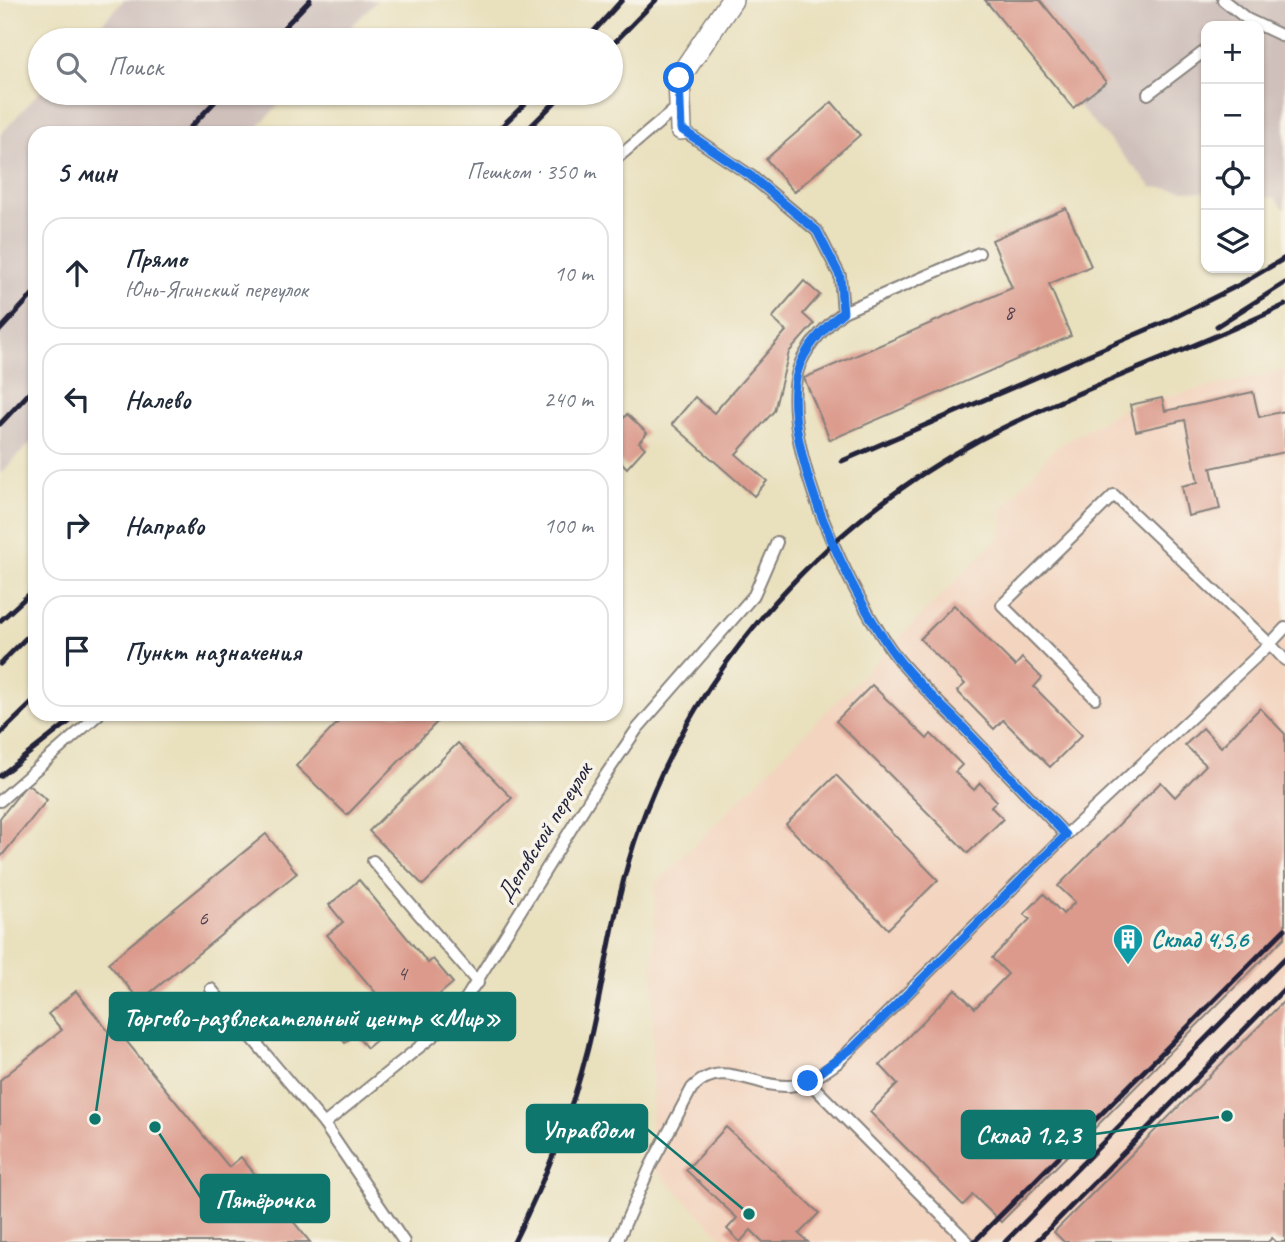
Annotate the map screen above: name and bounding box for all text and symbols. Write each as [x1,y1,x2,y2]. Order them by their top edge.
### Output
map controls [1201,21,1264,273]
button: + [1201,21,1264,84]
search box [28,28,623,105]
icon: search [52,48,90,86]
text: Поиск [108,50,163,83]
route start [663,62,694,93]
button: − [1201,84,1264,147]
button: locate [1201,147,1264,210]
text: 5 мин [56,153,117,191]
text: Пешком · 350 m [467,157,595,186]
button: layers [1201,210,1264,273]
text: Прямо [125,242,187,275]
icon: ahead [58,254,96,292]
text: 10 m [554,259,593,288]
text: Юнь-Ягинский переулок [125,275,308,304]
house number: 8 [1004,299,1016,325]
icon: left [58,380,96,418]
text: Налево [125,383,191,416]
text: 240 m [544,385,593,414]
icon: right [58,506,96,544]
text: Направо [125,509,204,542]
text: 100 m [544,511,593,540]
icon: arrive [58,632,96,670]
text: Пункт назначения [125,635,301,668]
street label: Деповской переулок [489,755,600,907]
house number: 6 [198,905,208,931]
building icon: Склад 4,5,6 [1111,922,1145,966]
place label: Склад 4,5,6 [1151,924,1250,954]
house number: 4 [397,960,409,986]
callout: Торгово-развлекательный центр «Мир» [110,993,515,1040]
text: Торгово-развлекательный центр «Мир» [123,1001,501,1034]
route end [792,1065,823,1096]
callout: Управдом [527,1105,647,1152]
callout: Склад 1,2,3 [962,1111,1095,1158]
text: Управдом [541,1113,635,1146]
text: Склад 1,2,3 [975,1118,1083,1151]
callout: Пятёрочка [201,1175,329,1222]
text: Пятёрочка [215,1183,316,1216]

